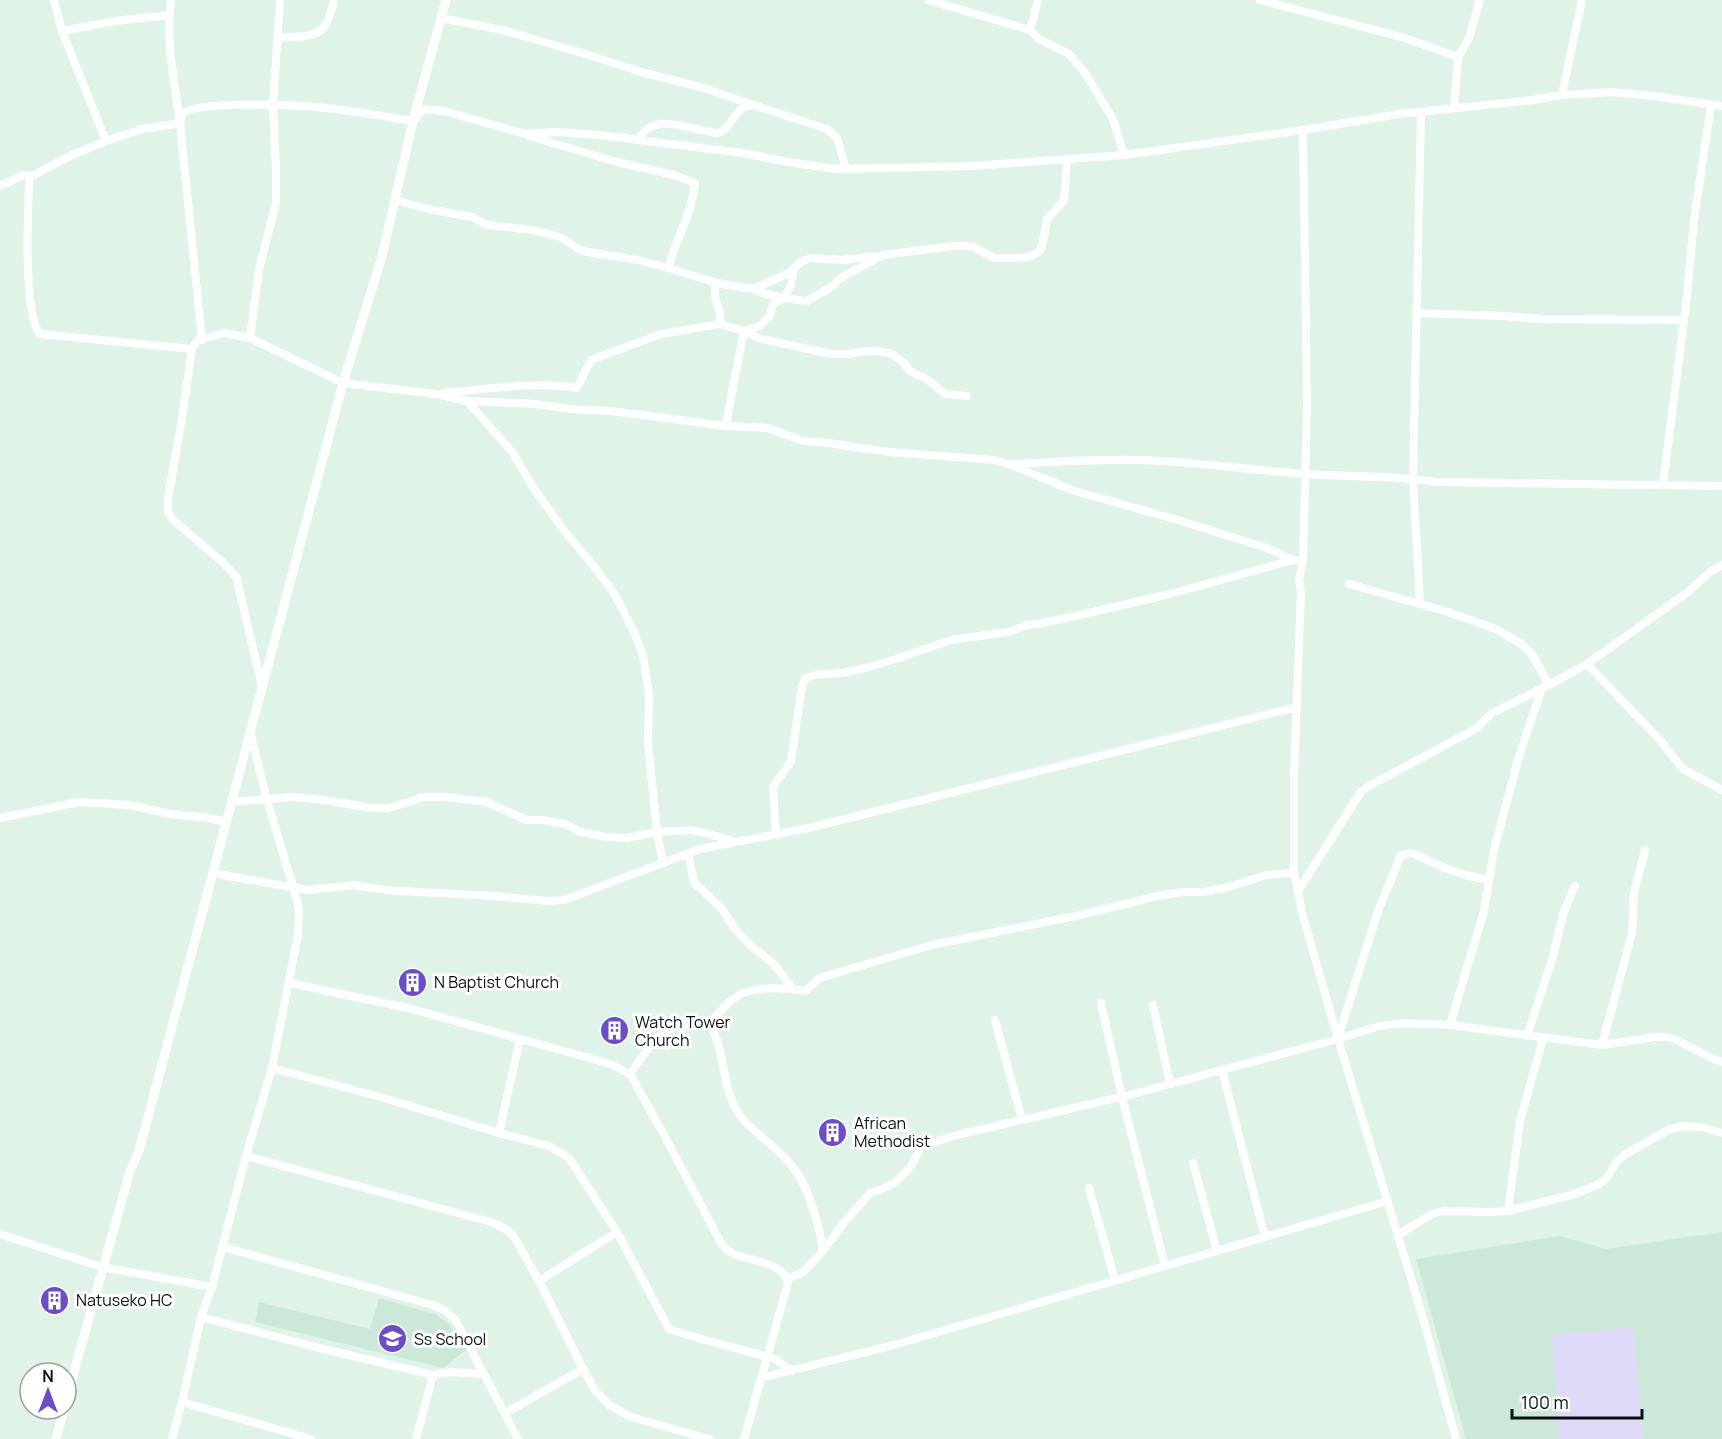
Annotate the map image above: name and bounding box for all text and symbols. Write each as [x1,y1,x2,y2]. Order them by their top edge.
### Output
building icon: N Baptist Church [397,966,429,998]
place label: N Baptist Church [434,971,559,993]
place label: Watch Tower Church [635,1011,731,1051]
building icon: Watch Tower Church [598,1015,630,1047]
place label: African Methodist [854,1112,930,1152]
building icon: African Methodist [817,1116,849,1148]
building icon: Natuseko HC [39,1284,71,1316]
place label: Natuseko HC [76,1289,172,1311]
school or university icon: Ss School [377,1323,409,1355]
place label: Ss School [414,1328,486,1350]
north arrow [18,1361,78,1421]
text: N [42,1365,54,1387]
scale bar [1512,1382,1642,1420]
text: 100 m [1521,1390,1569,1414]

